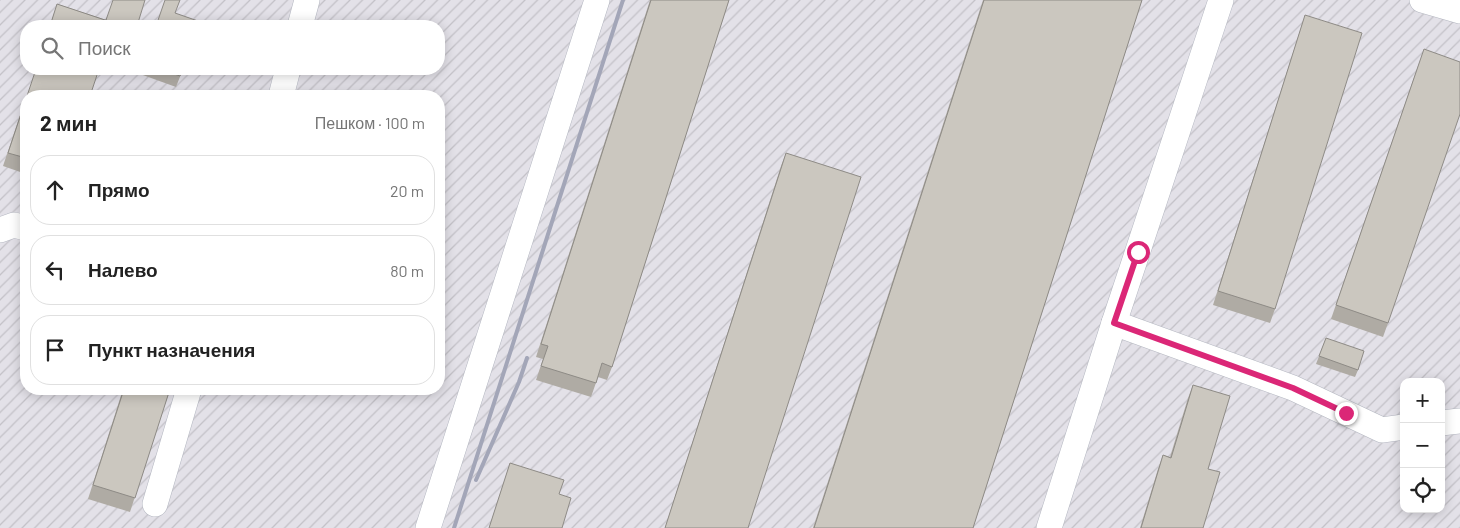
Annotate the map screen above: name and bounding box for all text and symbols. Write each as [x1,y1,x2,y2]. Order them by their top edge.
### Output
search box [20,20,445,75]
icon: search [38,34,66,62]
text: Поиск [78,36,131,59]
text: 2 мин [40,110,97,135]
text: Пешком · 100 m [315,113,425,132]
icon: ahead [41,176,69,204]
text: Прямо [88,178,150,201]
text: 20 m [390,181,424,200]
route start [1127,241,1150,264]
icon: left [41,256,69,284]
text: Налево [88,258,158,281]
text: 80 m [390,261,424,280]
icon: arrive [41,336,69,364]
text: Пункт назначения [88,338,255,361]
map controls [1400,378,1445,513]
button: + [1400,378,1445,423]
route end [1335,402,1358,425]
button: − [1400,423,1445,468]
button: locate [1400,468,1445,513]

